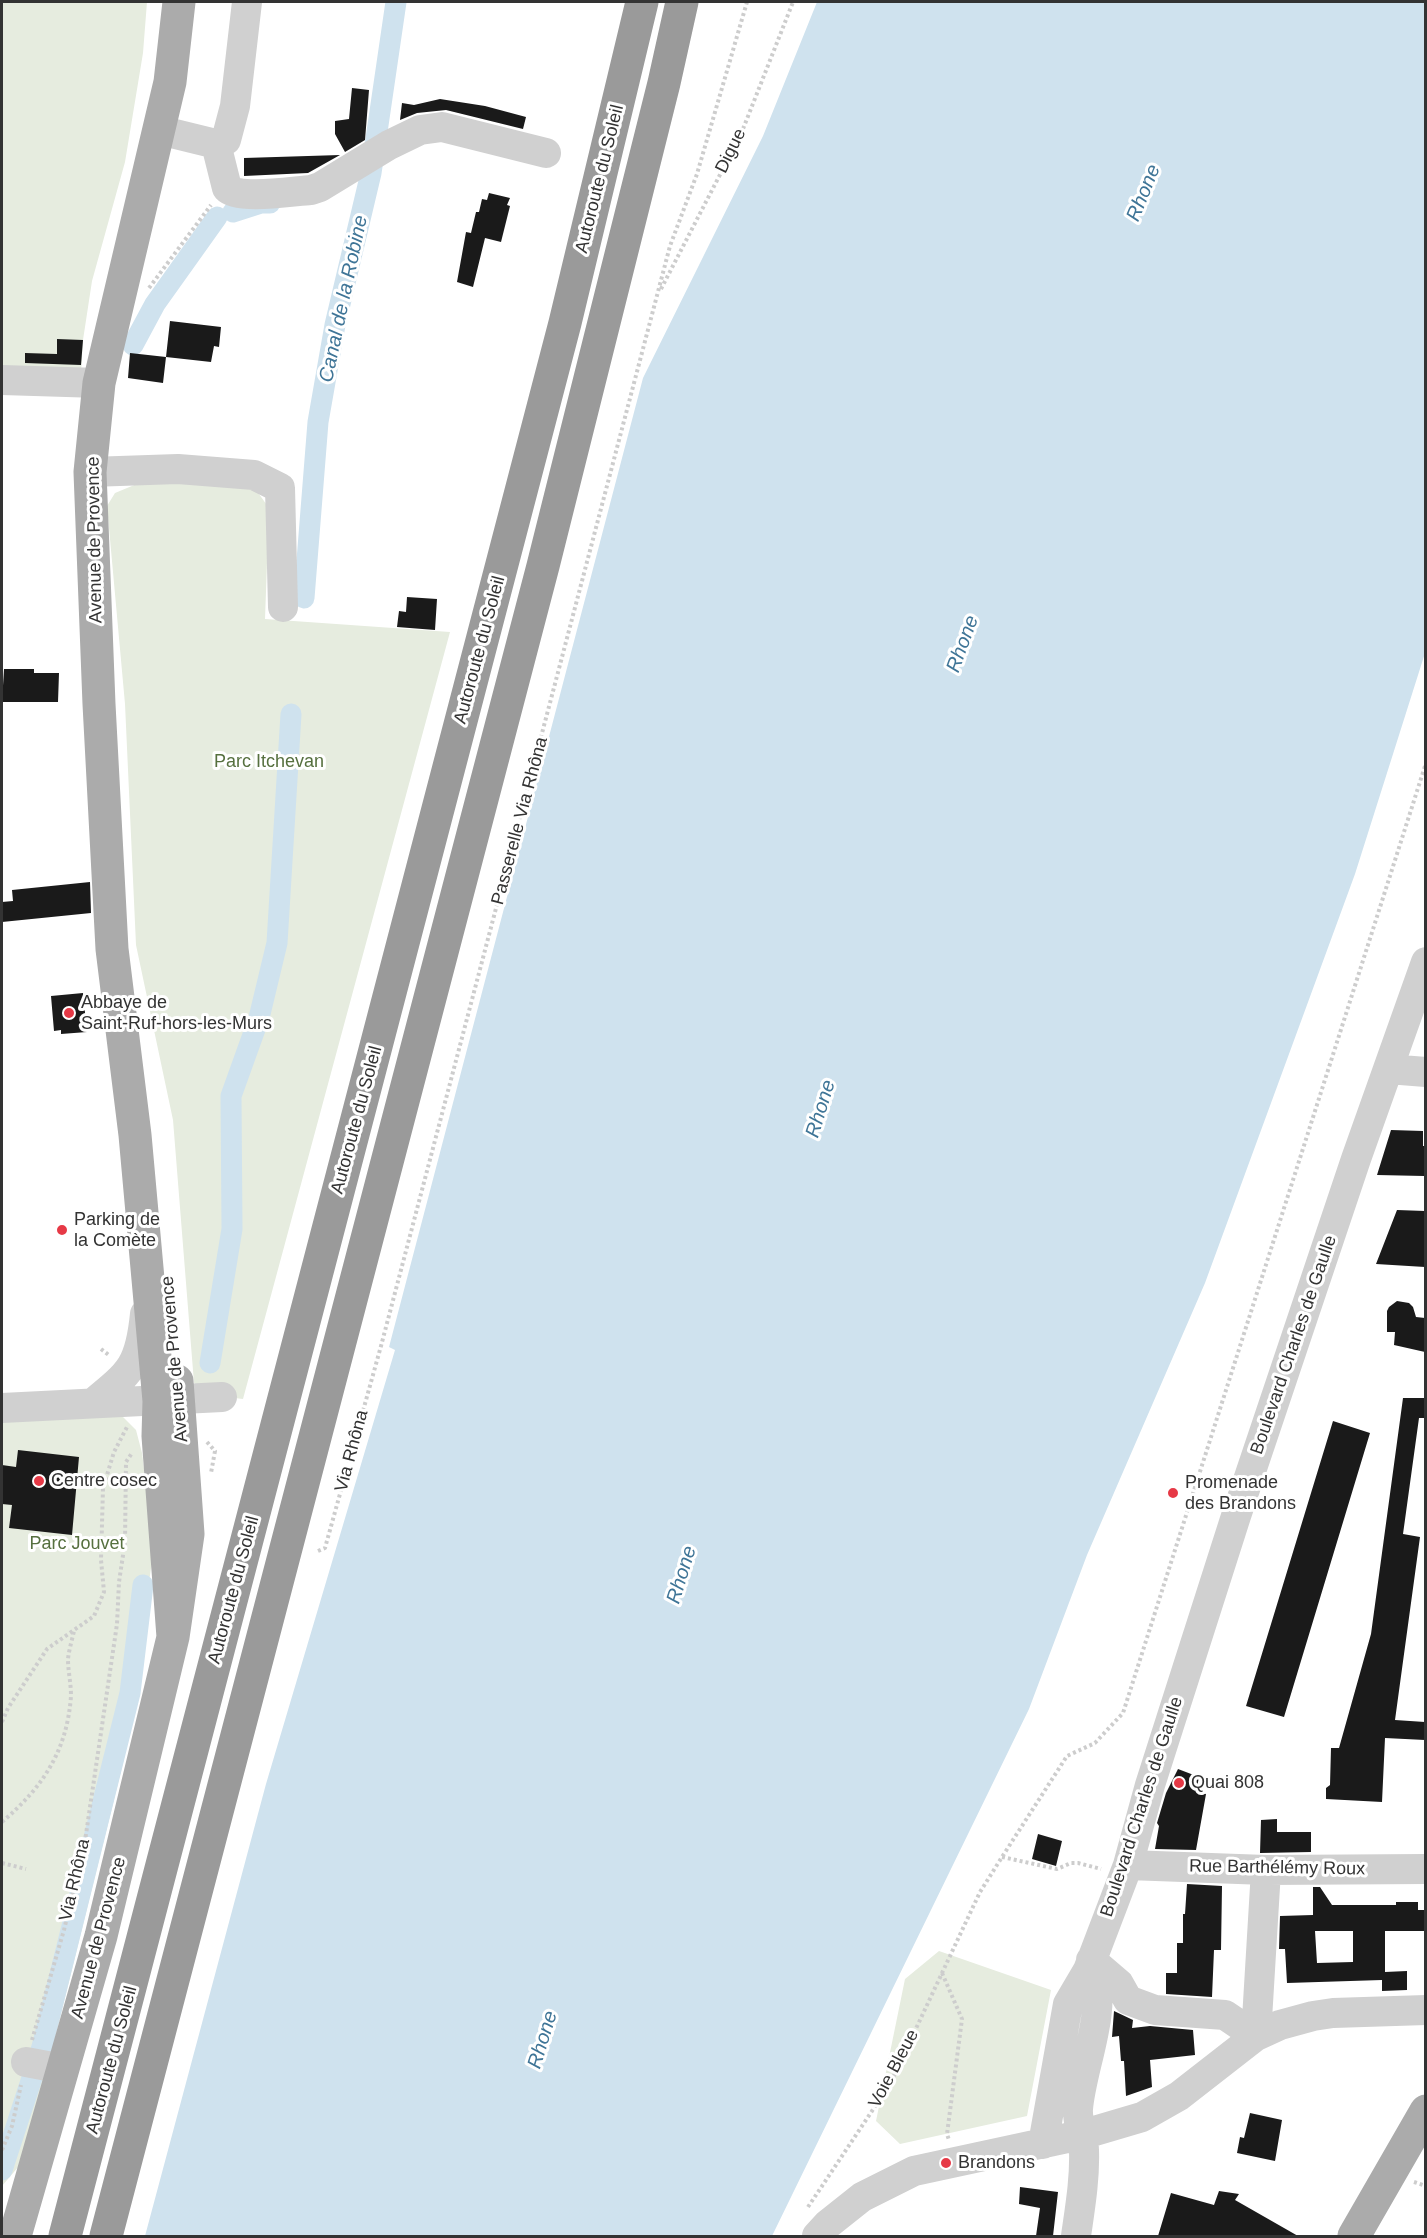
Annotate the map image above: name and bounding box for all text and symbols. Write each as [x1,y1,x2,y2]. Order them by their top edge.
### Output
street label: Autoroute du Soleil [571,103,629,255]
street label: Digue [711,125,751,177]
water label: Rhone [1122,161,1166,225]
water label: Canal de la Robine [315,213,373,385]
street label: Avenue de Provence [83,456,107,624]
street label: Autoroute du Soleil [450,574,510,726]
water label: Rhone [942,612,984,676]
street label: Passerelle Via Rhôna [487,735,553,907]
park label: Parc Itchevan [214,751,324,773]
place label: Abbaye de Saint-Ruf-hors-les-Murs [81,992,272,1034]
marker: Abbaye de Saint-Ruf-hors-les-Murs [62,1006,76,1020]
street label: Autoroute du Soleil [327,1044,387,1196]
water label: Rhone [801,1077,841,1141]
place label: Parking de la Comète [74,1209,160,1252]
marker: Parking de la Comète [55,1223,69,1237]
street label: Boulevard Charles de Gaulle [1246,1233,1342,1457]
street label: Avenue de Provence [157,1275,193,1443]
street label: Via Rhôna [331,1408,373,1494]
place label: Centre cosec [51,1470,157,1492]
place label: Promenade des Brandons [1185,1472,1296,1514]
marker: Centre cosec [32,1474,46,1488]
marker: Promenade des Brandons [1166,1486,1180,1500]
street label: Autoroute du Soleil [204,1514,264,1666]
park label: Parc Jouvet [29,1533,125,1555]
water label: Rhone [662,1543,702,1607]
street label: Boulevard Charles de Gaulle [1096,1694,1188,1920]
place label: Quai 808 [1191,1772,1264,1794]
marker: Quai 808 [1172,1776,1186,1790]
street label: Via Rhôna [55,1837,95,1923]
street label: Avenue de Provence [67,1855,131,2021]
street label: Rue Barthélémy Roux [1189,1856,1365,1880]
street label: Autoroute du Soleil [82,1984,142,2136]
water label: Rhone [523,2008,563,2072]
street label: Voie Bleue [864,2026,924,2112]
place label: Brandons [958,2152,1035,2174]
marker: Brandons [939,2156,953,2170]

